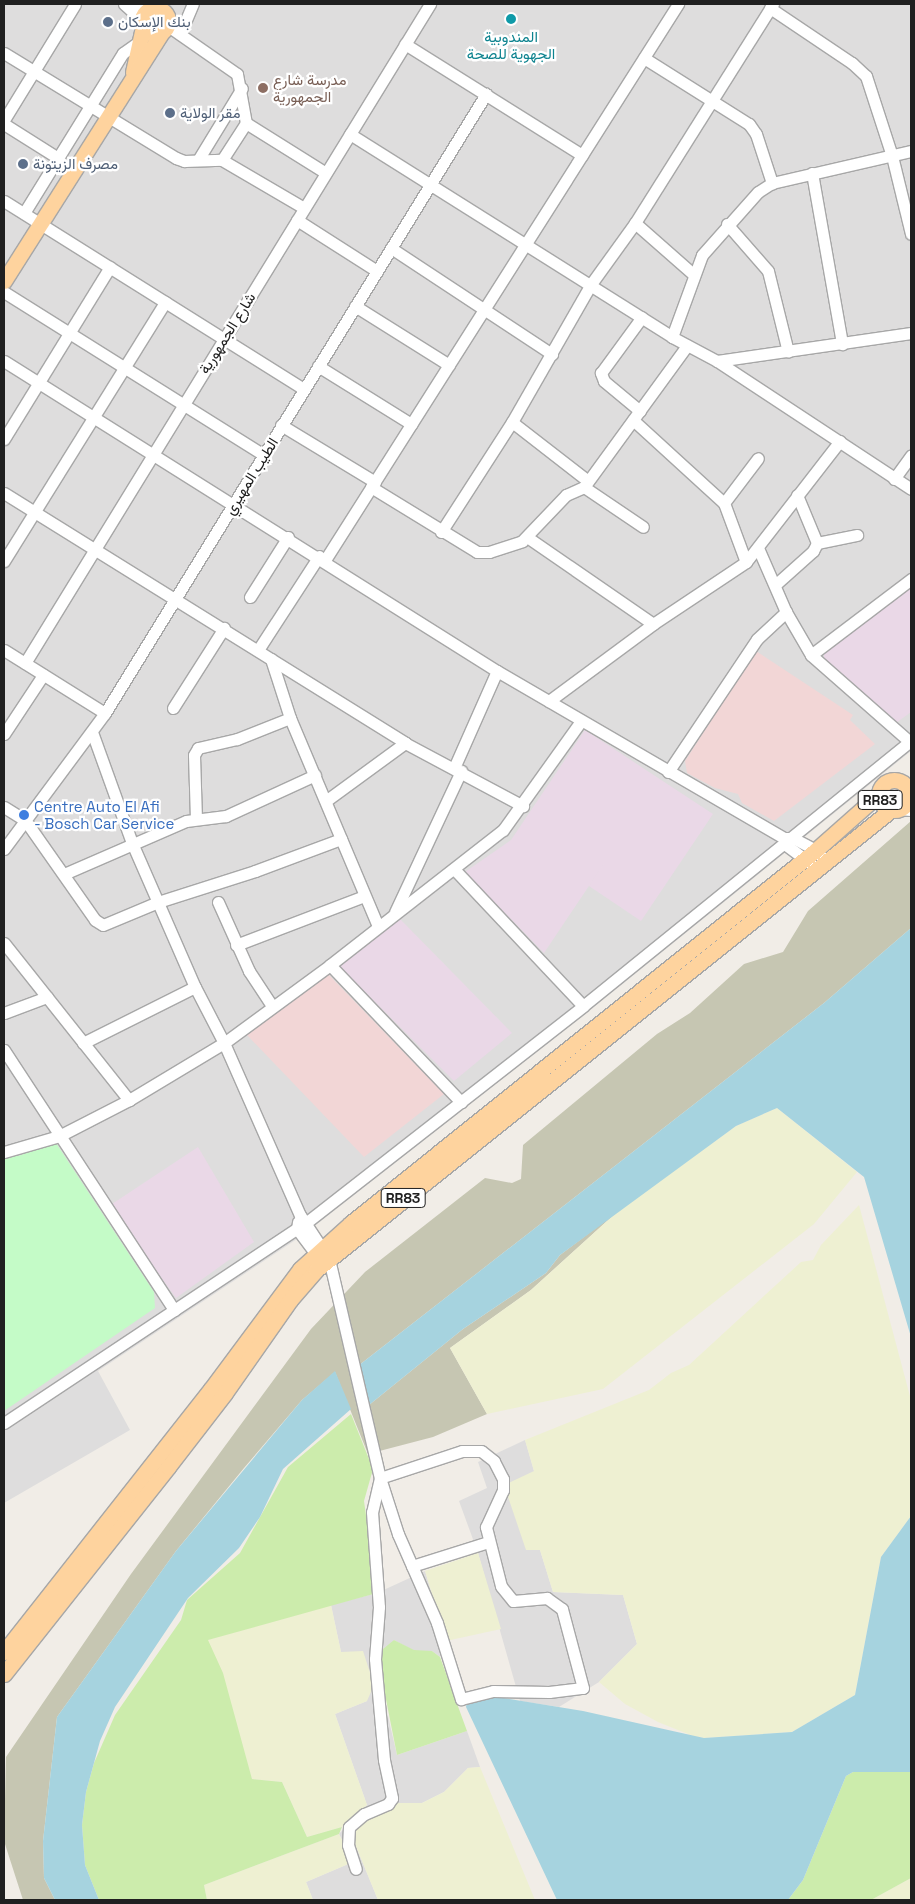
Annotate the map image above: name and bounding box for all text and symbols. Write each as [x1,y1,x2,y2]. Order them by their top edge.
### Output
place label: بنك الإسكان [118,13,191,31]
marker: المندوبية الجهوية للصحة [505,13,517,25]
marker: بنك الإسكان [102,16,114,28]
place label: المندوبية الجهوية للصحة [467,27,555,62]
place label: مدرسة شارع الجمهورية [273,70,347,105]
marker: مدرسة شارع الجمهورية [257,82,269,94]
place label: مقر الولاية [180,104,241,122]
marker: مقر الولاية [164,107,176,119]
place label: مصرف الزيتونة [33,155,118,173]
marker: مصرف الزيتونة [17,158,29,170]
street label: شارع الجمهورية [195,289,259,377]
street label: الطيب المهيري [220,434,282,518]
road number: RR83 [858,788,902,812]
place label: Centre Auto El Afi - Bosch Car Service [34,797,175,832]
marker: Centre Auto El Afi - Bosch Car Service [18,809,30,821]
road number: RR83 [380,1186,426,1210]

